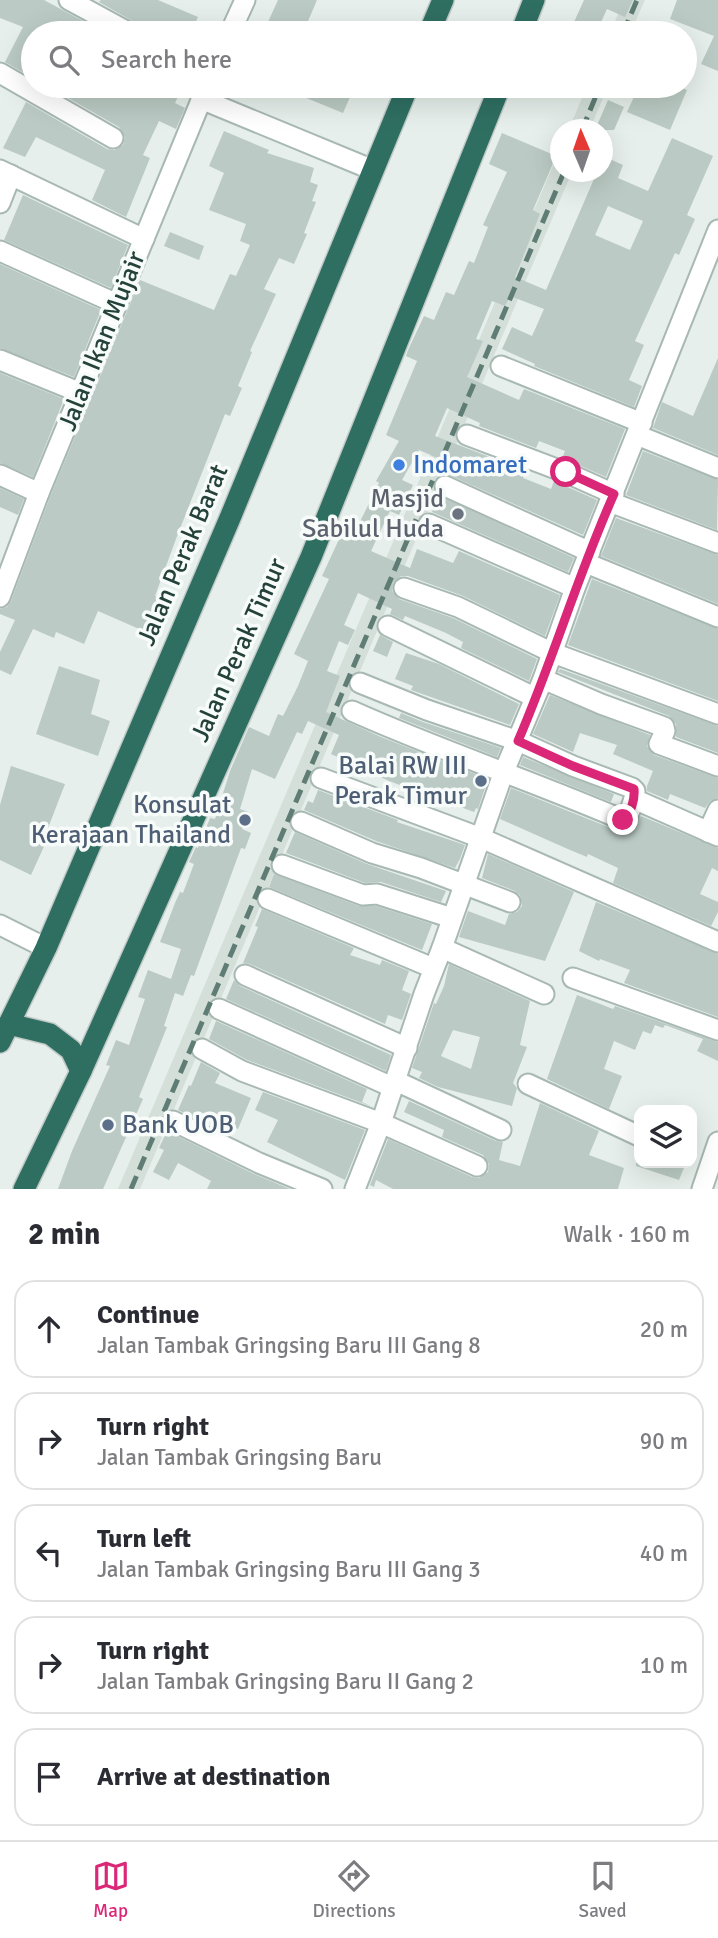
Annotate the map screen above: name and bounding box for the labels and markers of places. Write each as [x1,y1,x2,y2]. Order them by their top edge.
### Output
place label: Indomaret [413,449,527,481]
marker: Indomaret [391,457,407,473]
place label: Masjid Sabilul Huda [302,483,444,545]
marker: Masjid Sabilul Huda [450,506,466,522]
place label: Balai RW III Perak Timur [334,750,467,812]
marker: Balai RW III Perak Timur [473,773,489,789]
place label: Konsulat Kerajaan Thailand [31,789,231,851]
marker: Konsulat Kerajaan Thailand [237,812,253,828]
place label: Bank UOB [122,1109,234,1141]
marker: Bank UOB [100,1117,116,1133]

